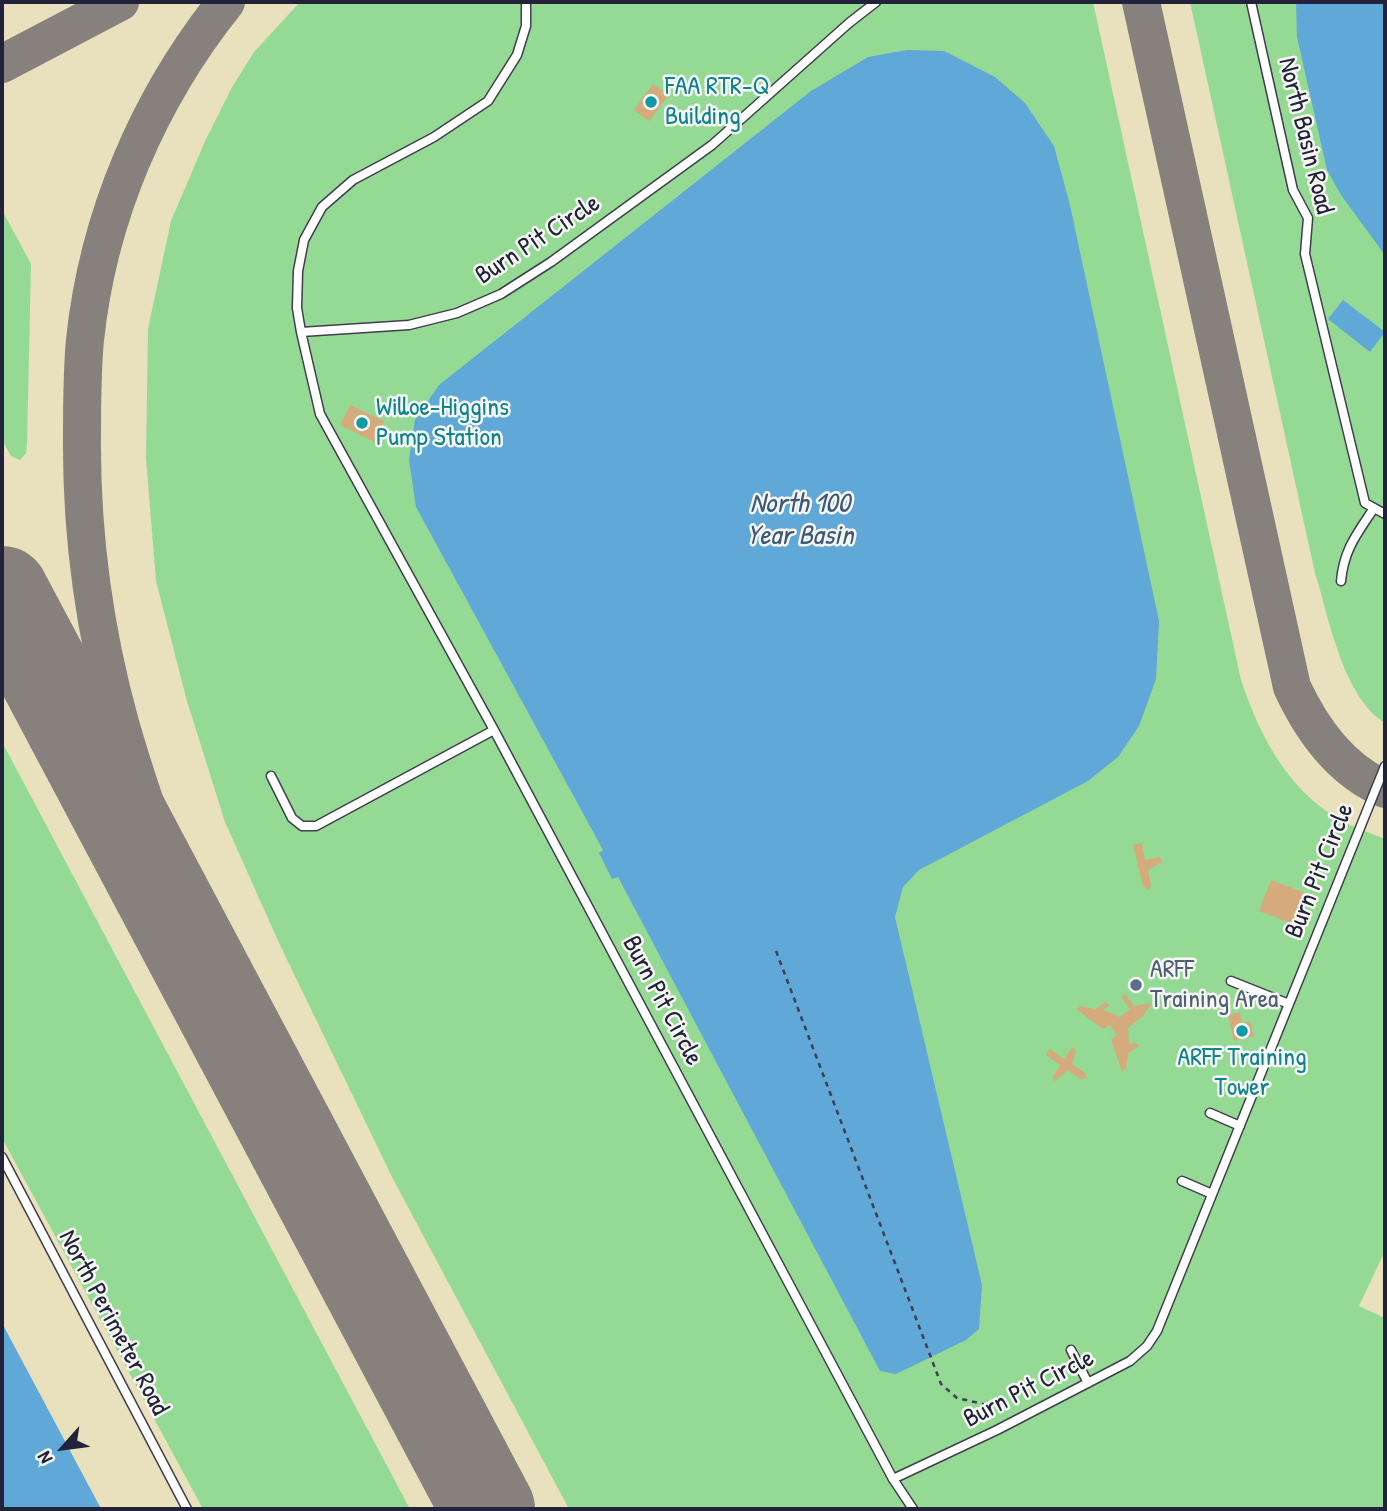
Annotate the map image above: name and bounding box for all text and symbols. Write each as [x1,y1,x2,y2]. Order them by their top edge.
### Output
street label: North Basin Road [1271,55,1339,217]
place label: FAA RTR-Q Building [665,71,769,132]
marker: FAA RTR-Q Building [643,94,659,110]
street label: Burn Pit Circle [470,188,606,292]
place label: Willoe-Higgins Pump Station [376,392,509,453]
marker: Willoe-Higgins Pump Station [354,415,370,431]
water label: North 100 Year Basin [747,488,853,554]
street label: Burn Pit Circle [1279,799,1361,943]
street label: Burn Pit Circle [615,931,709,1071]
place label: ARFF Training Area [1150,954,1278,1016]
marker: ARFF Training Area [1128,977,1144,993]
marker: ARFF Training Tower [1234,1023,1250,1039]
place label: ARFF Training Tower [1177,1042,1307,1104]
street label: North Perimeter Road [51,1225,175,1421]
street label: Burn Pit Circle [959,1343,1099,1435]
north arrow [28,1413,98,1483]
text: N [31,1447,58,1468]

